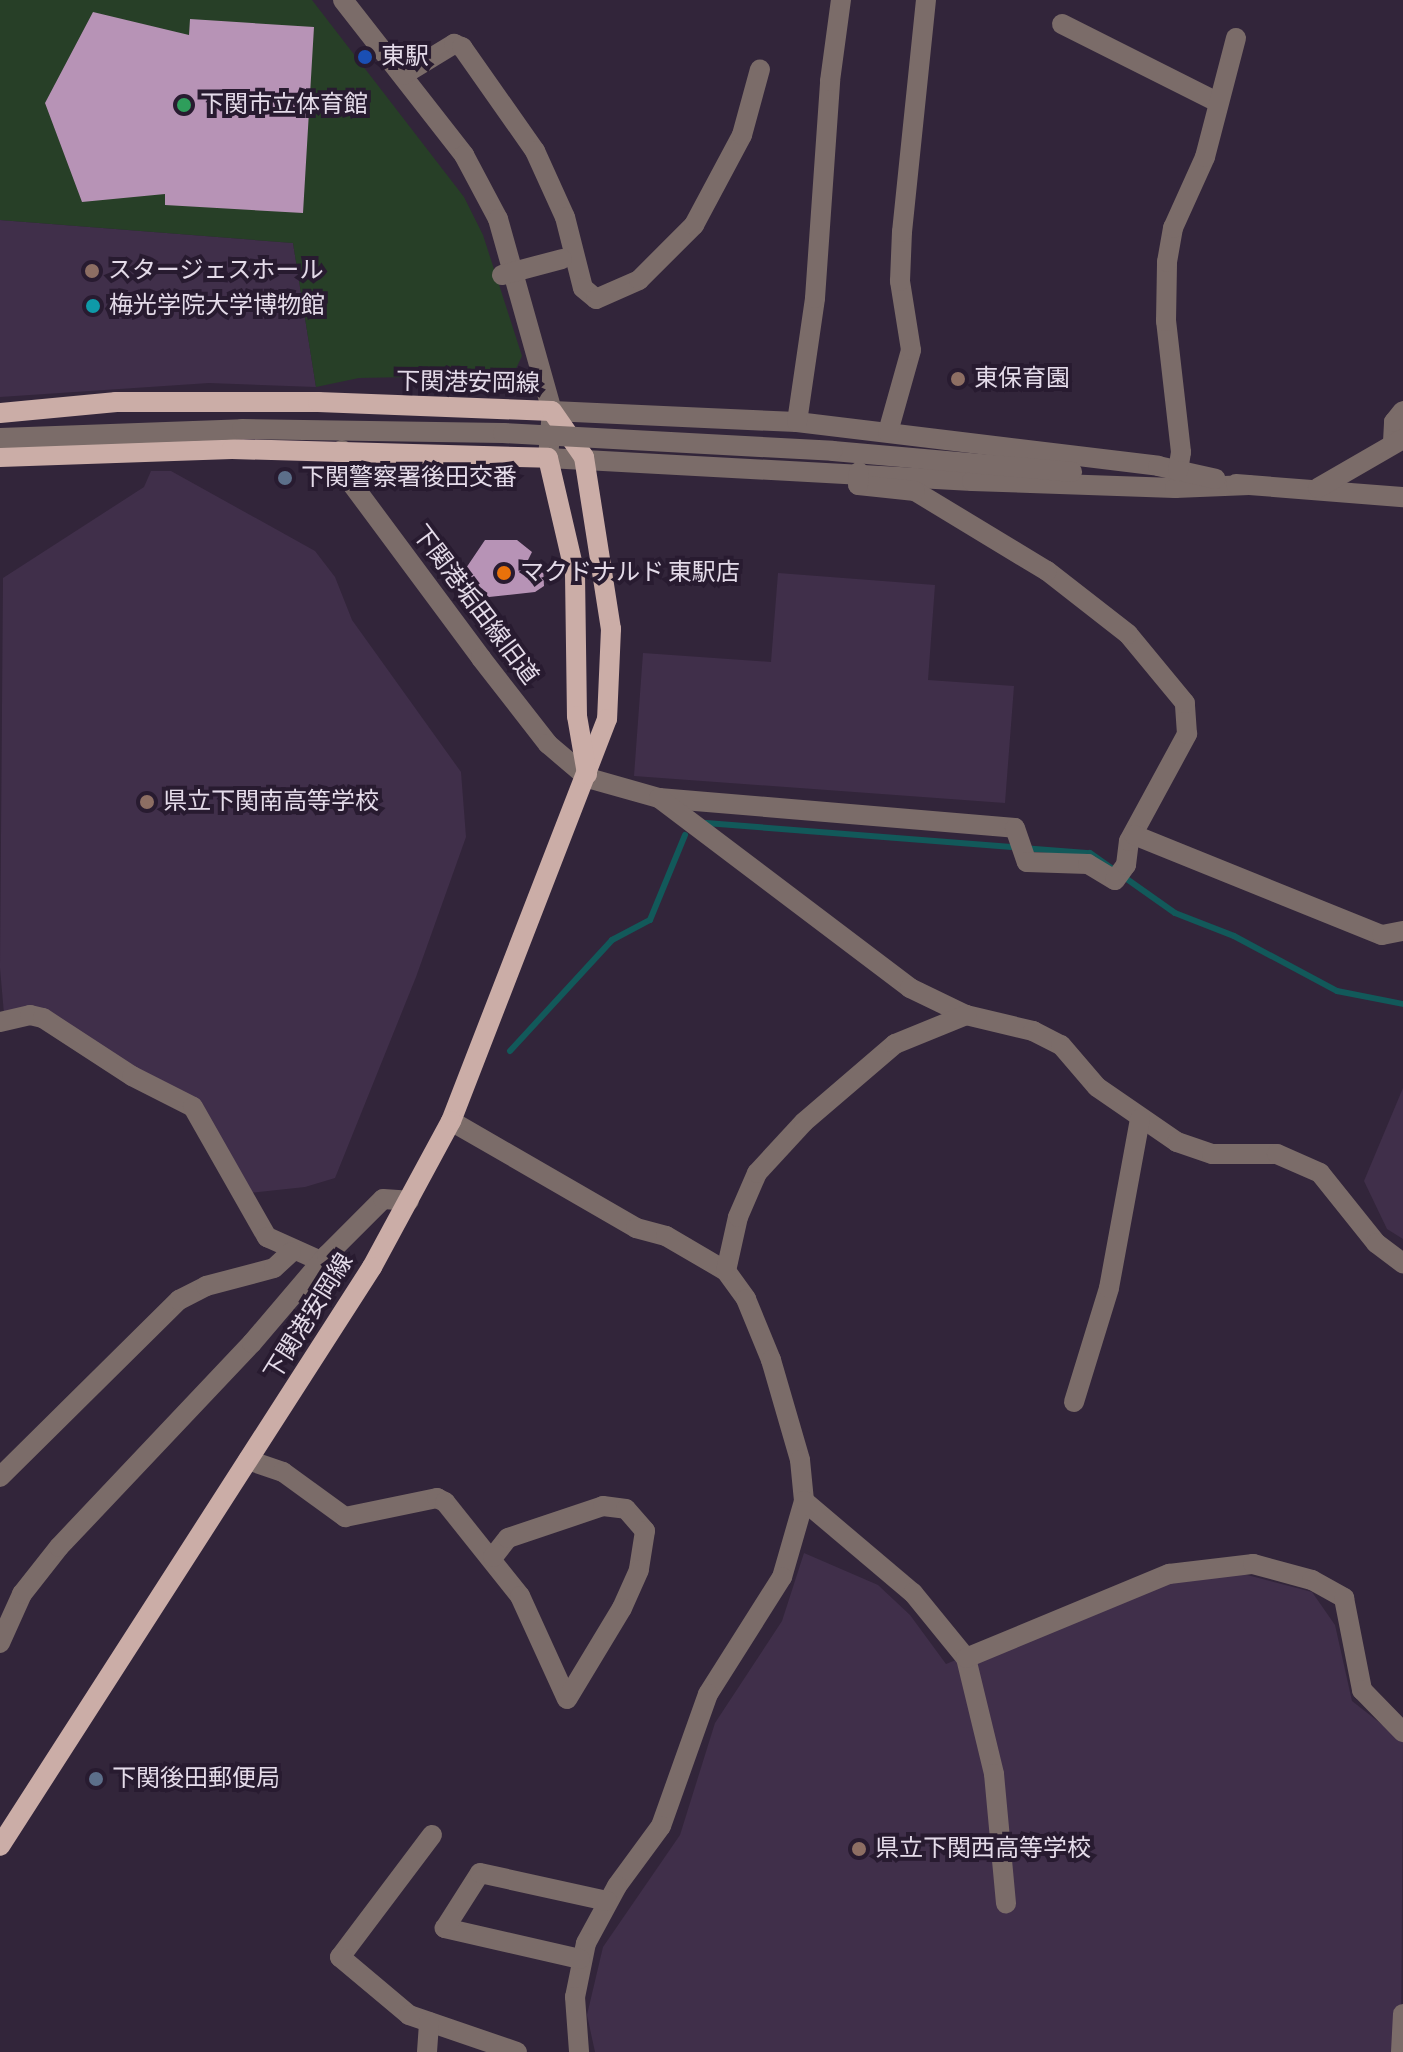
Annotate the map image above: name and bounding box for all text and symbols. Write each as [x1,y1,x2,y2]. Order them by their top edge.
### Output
place label: 東駅 [381,43,429,71]
marker: 東駅 [356,48,374,66]
place label: 下関市立体育館 [200,91,368,119]
marker: 下関市立体育館 [175,96,193,114]
place label: スタージェスホール [108,257,324,285]
marker: スタージェスホール [83,262,101,280]
place label: 梅光学院大学博物館 [109,292,325,320]
marker: 梅光学院大学博物館 [84,297,102,315]
place label: 東保育園 [974,365,1070,393]
street label: 下関港安岡線 [396,367,540,399]
marker: 東保育園 [949,370,967,388]
place label: 下関警察署後田交番 [301,464,517,492]
marker: 下関警察署後田交番 [276,469,294,487]
street label: 下関港垢田線旧道 [406,520,544,690]
place label: マクドナルド 東駅店 [520,559,740,587]
marker: マクドナルド 東駅店 [495,564,513,582]
place label: 県立下関南高等学校 [163,788,379,816]
marker: 県立下関南高等学校 [138,793,156,811]
street label: 下関港安岡線 [259,1248,359,1386]
place label: 下関後田郵便局 [112,1765,280,1793]
marker: 下関後田郵便局 [87,1770,105,1788]
place label: 県立下関西高等学校 [875,1835,1091,1863]
marker: 県立下関西高等学校 [850,1840,868,1858]

